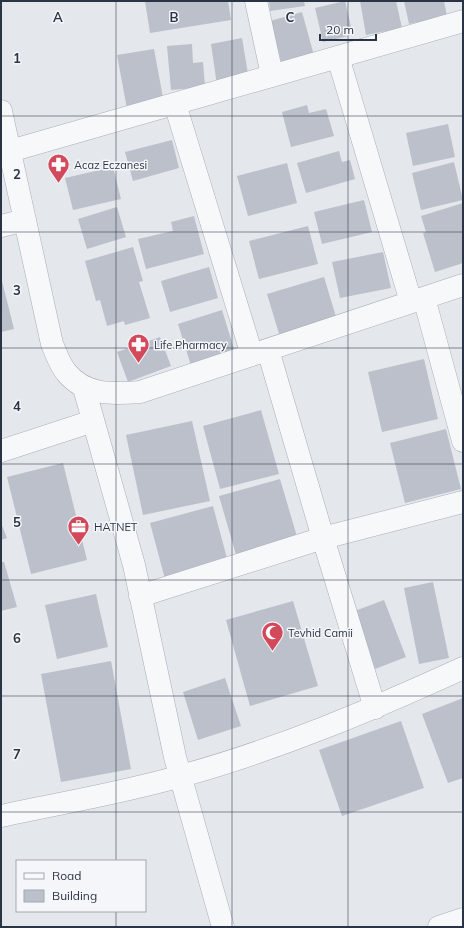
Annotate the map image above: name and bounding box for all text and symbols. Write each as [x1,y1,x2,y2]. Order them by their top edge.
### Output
text: A [53,9,63,25]
text: B [170,9,179,25]
text: C [286,9,295,25]
scale bar [320,16,376,42]
text: 20 m [326,22,354,37]
text: 1 [13,50,21,66]
pharmacy icon: Acaz Eczanesi [46,152,72,185]
place label: Acaz Eczanesi [74,158,147,172]
text: 2 [13,166,21,182]
text: 3 [13,282,21,298]
pharmacy icon: Life Pharmacy [125,332,151,365]
place label: Life Pharmacy [154,338,227,352]
text: 4 [13,398,21,414]
text: 5 [13,514,21,530]
office icon: HATNET [66,514,92,547]
place label: HATNET [94,520,138,534]
mosque icon: Tevhid Camii [259,620,285,653]
place label: Tevhid Camii [288,626,353,640]
text: 6 [13,630,21,646]
text: 7 [13,746,21,762]
legend [16,860,146,912]
text: Road [52,868,81,883]
text: Building [52,888,97,903]

